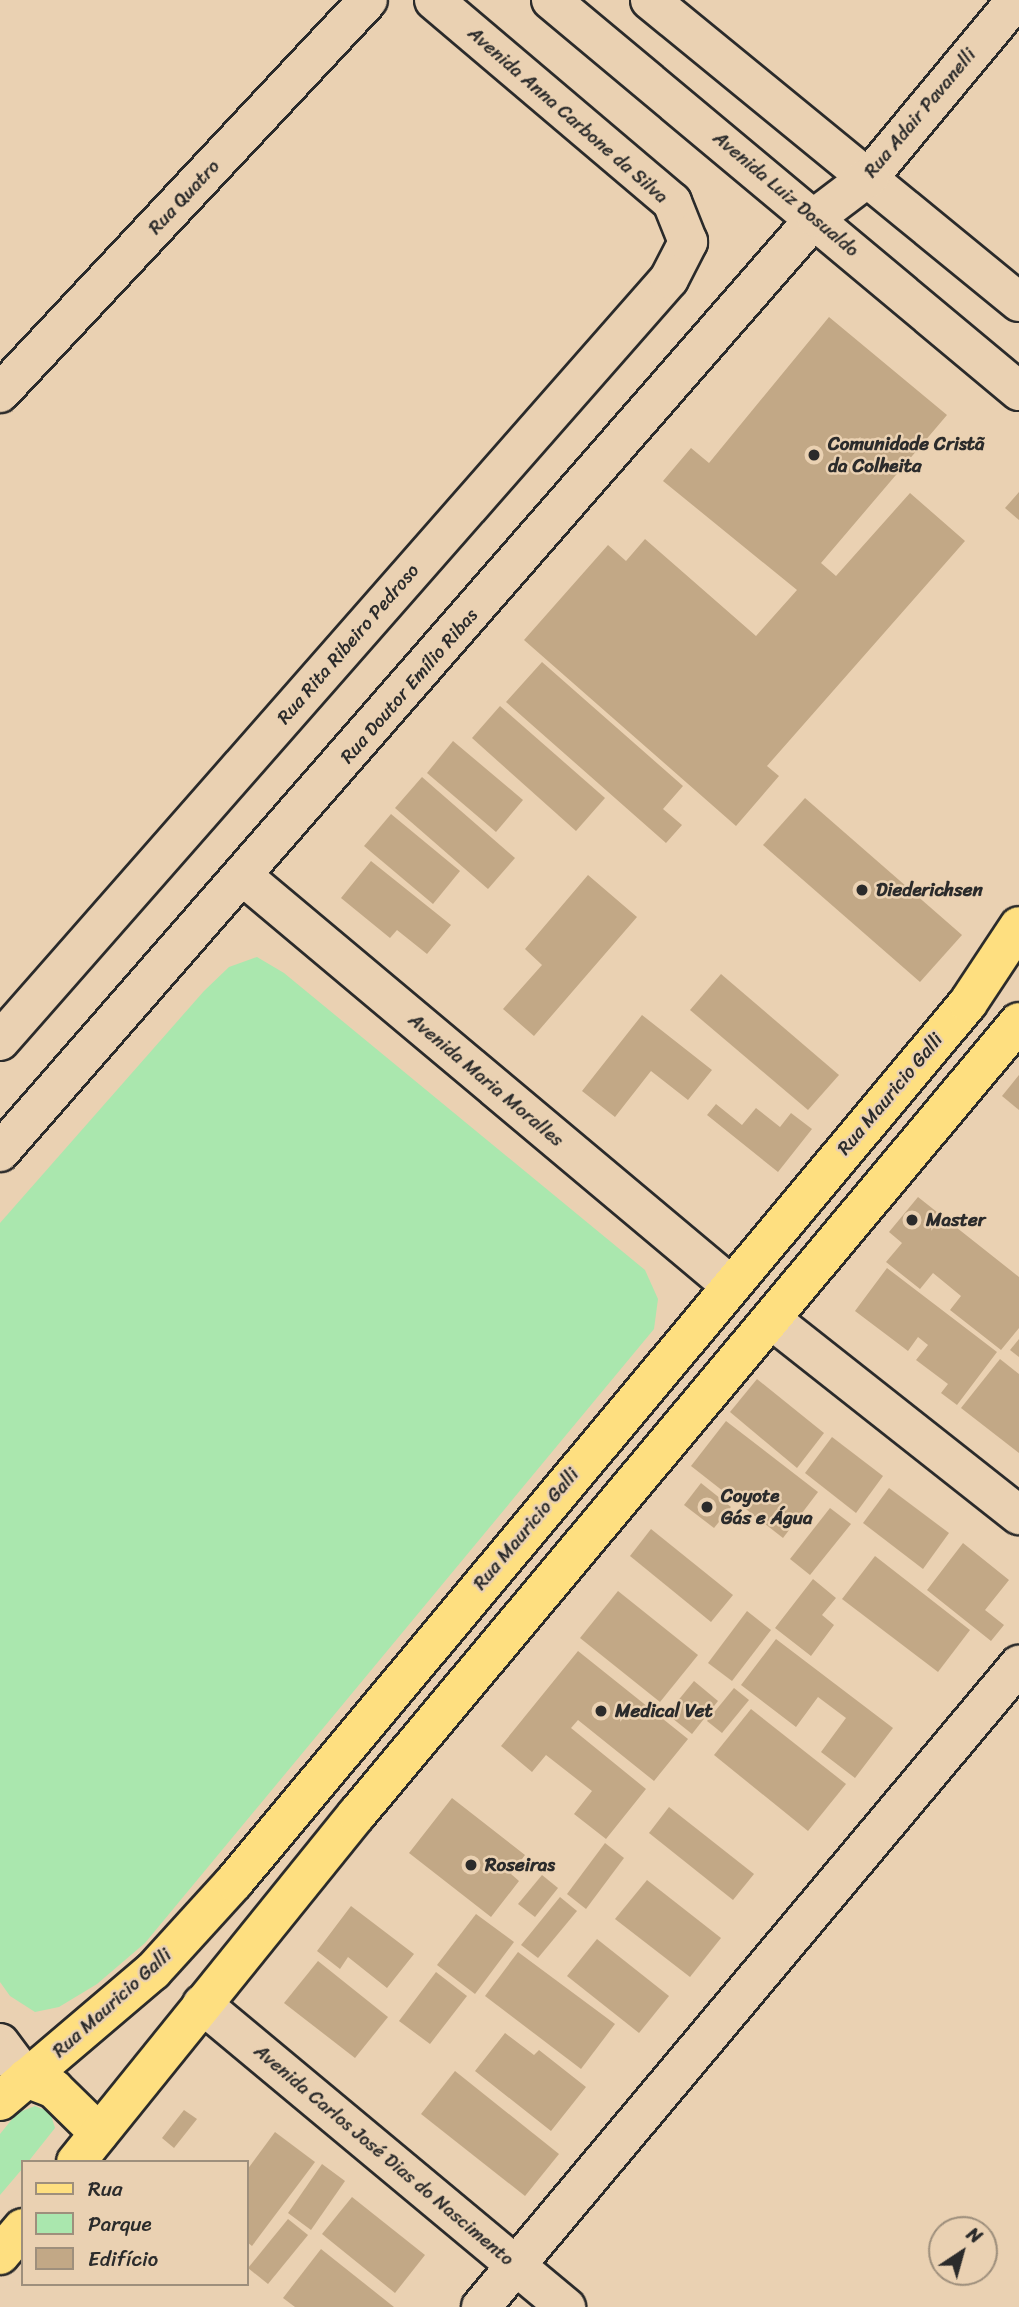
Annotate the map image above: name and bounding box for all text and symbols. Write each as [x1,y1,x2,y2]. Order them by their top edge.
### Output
street label: Avenida Anna Carbone da Silva [463,22,673,208]
street label: Rua Adair Pavanelli [859,44,981,182]
street label: Avenida Luiz Dosualdo [708,126,864,262]
street label: Rua Quatro [144,155,224,239]
place label: Comunidade Cristã da Colheita [828,433,985,477]
marker: Comunidade Cristã da Colheita [806,447,822,463]
street label: Rua Rita Ribeiro Pedroso [272,559,424,729]
street label: Rua Doutor Emílio Ribas [335,603,483,769]
place label: Diederichsen [876,879,983,901]
marker: Diederichsen [854,882,870,898]
street label: Avenida Maria Moralles [404,1009,568,1151]
street label: Rua Mauricio Galli [833,1029,947,1159]
place label: Master [926,1209,986,1231]
marker: Master [904,1212,920,1228]
street label: Rua Mauricio Galli [469,1464,583,1594]
place label: Coyote Gás e Água [721,1485,813,1529]
marker: Coyote Gás e Água [699,1499,715,1515]
place label: Medical Vet [615,1700,713,1722]
marker: Medical Vet [593,1703,609,1719]
place label: Roseiras [485,1854,555,1876]
marker: Roseiras [463,1857,479,1873]
street label: Rua Mauricio Galli [48,1944,176,2062]
street label: Avenida Carlos José Dias do Nascimento [249,2039,519,2271]
legend [21,2160,248,2286]
text: Rua [88,2170,123,2208]
text: Parque [88,2205,152,2243]
north arrow [928,2216,998,2286]
text: N [959,2218,989,2252]
text: Edifício [88,2240,158,2278]

